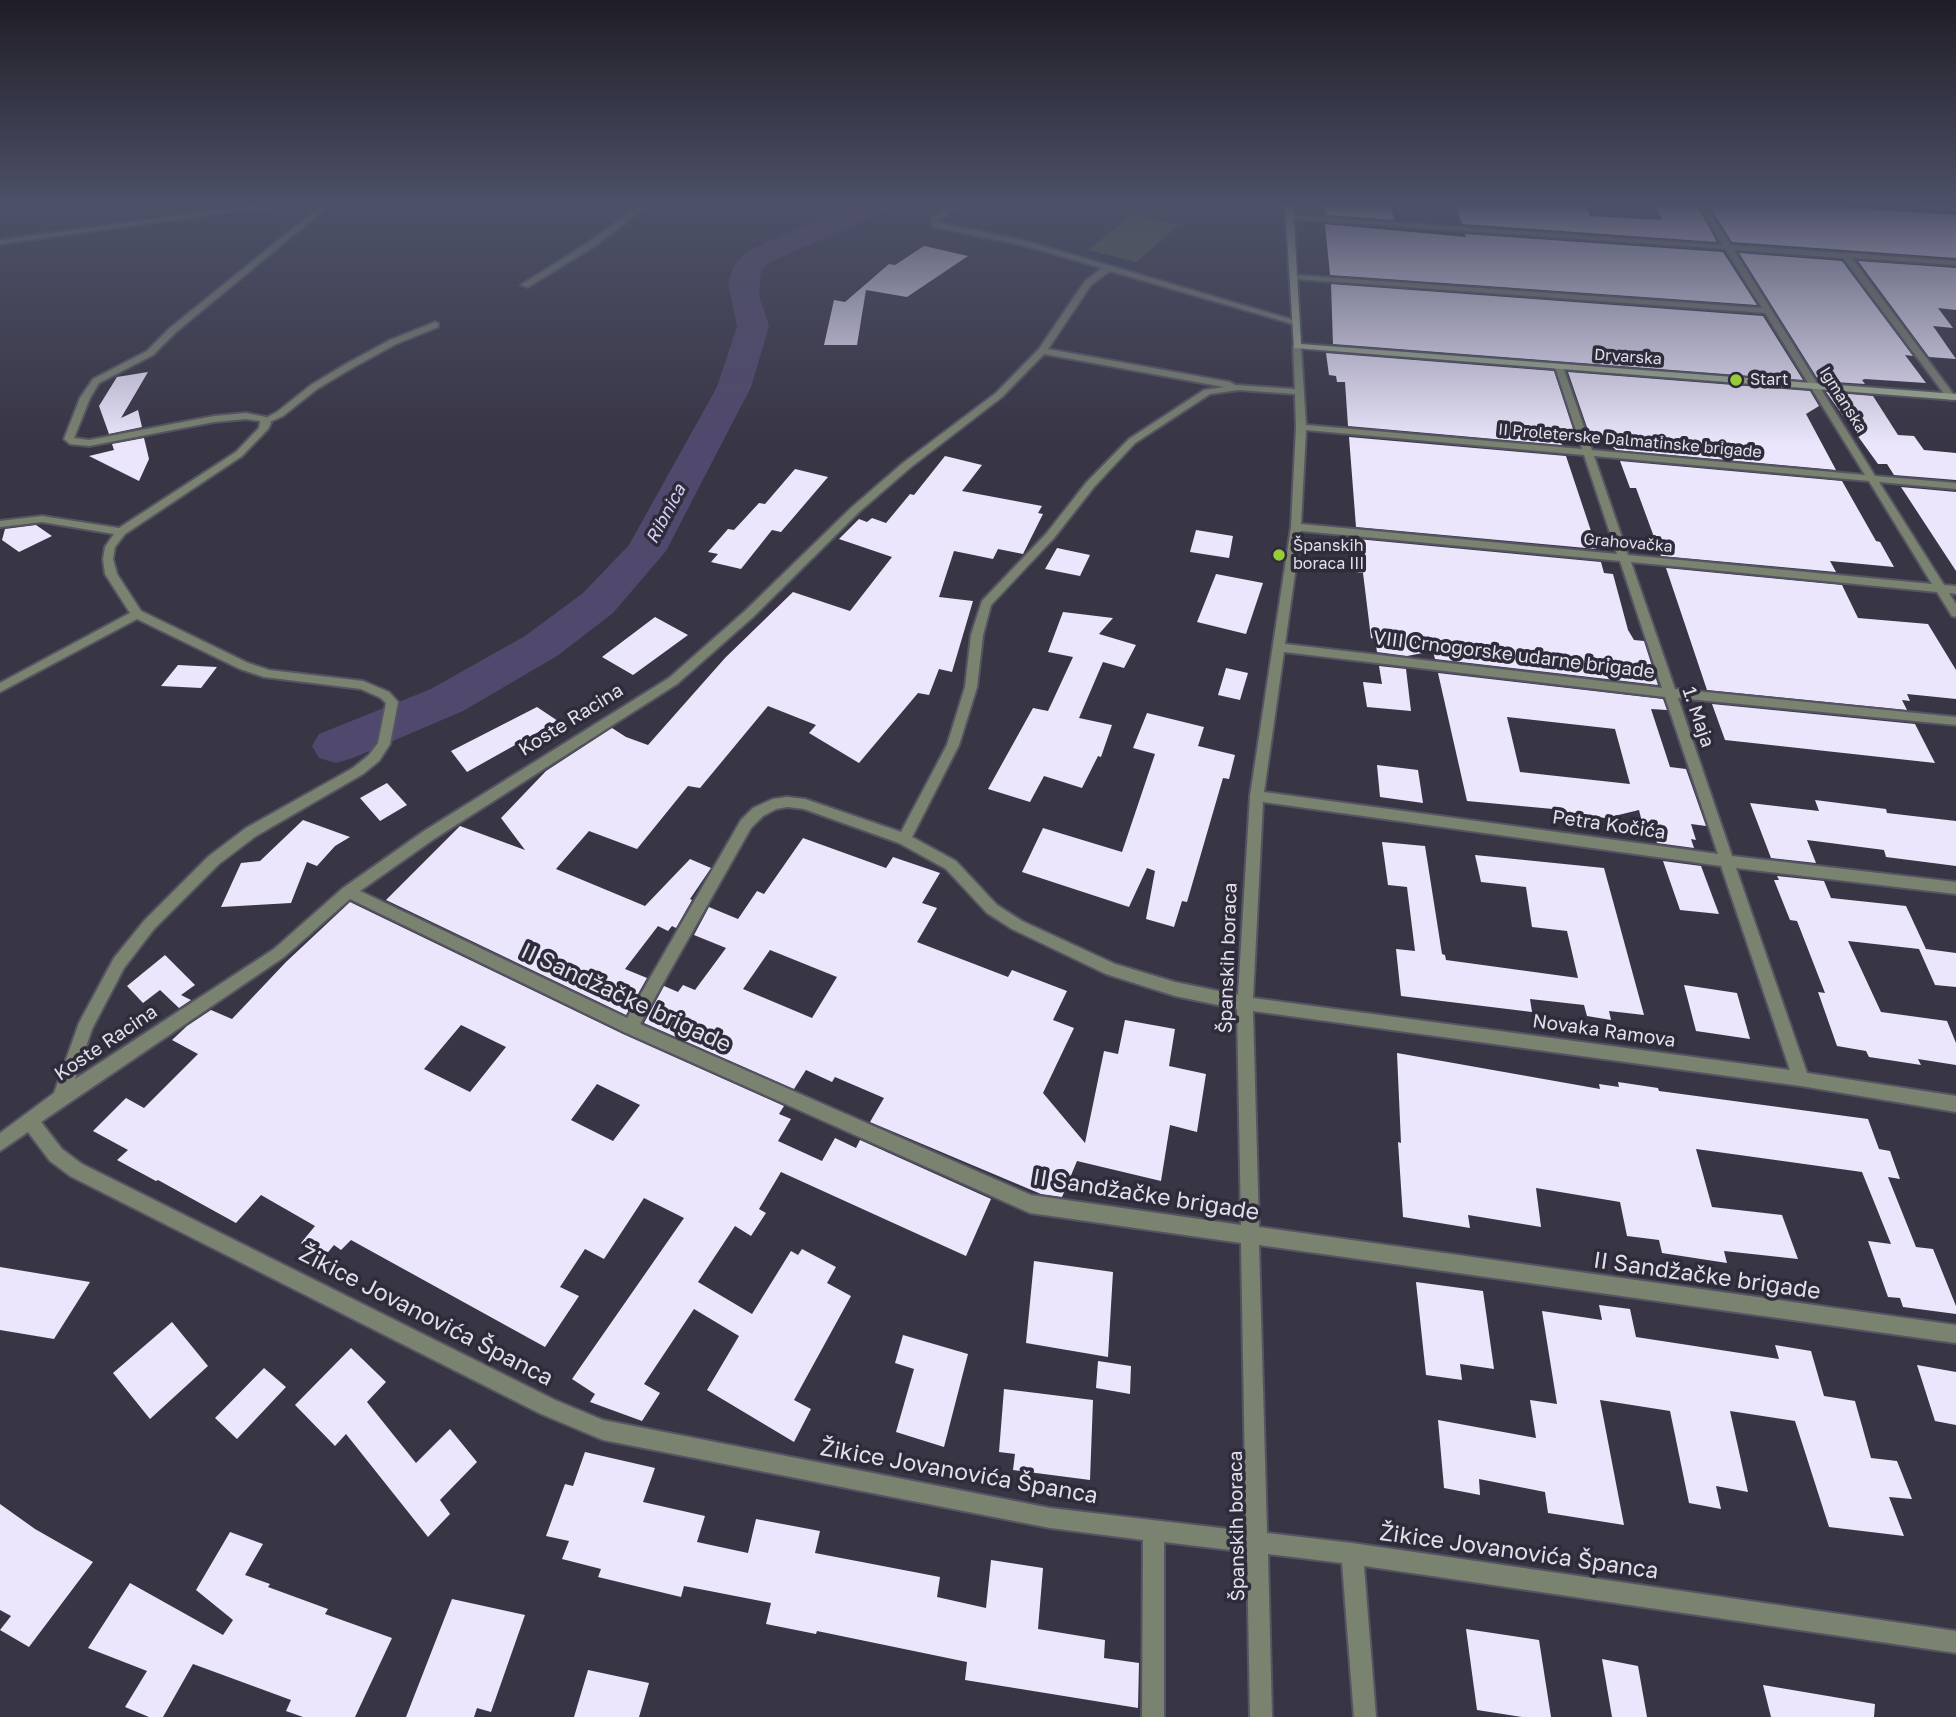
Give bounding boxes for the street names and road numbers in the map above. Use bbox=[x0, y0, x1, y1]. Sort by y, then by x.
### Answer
street label: Drvarska bbox=[1593, 345, 1663, 369]
street label: Igmanska bbox=[1815, 363, 1871, 437]
street label: II Proleterske Dalmatinske brigade bbox=[1497, 420, 1763, 462]
street label: Grahovačka bbox=[1582, 530, 1674, 556]
street label: VIII Crnogorske udarne brigade bbox=[1372, 626, 1656, 684]
street label: Koste Racina bbox=[515, 679, 627, 761]
street label: 1. Maja bbox=[1677, 684, 1719, 750]
street label: Petra Kočića bbox=[1551, 806, 1667, 844]
street label: Španskih boraca bbox=[1214, 882, 1242, 1034]
street label: II Sandžačke brigade bbox=[516, 937, 736, 1059]
street label: Koste Racina bbox=[50, 1000, 162, 1086]
street label: Novaka Ramova bbox=[1531, 1010, 1677, 1052]
street label: II Sandžačke brigade bbox=[1031, 1163, 1261, 1227]
street label: Žikice Jovanovića Španca bbox=[294, 1240, 558, 1392]
street label: II Sandžačke brigade bbox=[1592, 1246, 1822, 1306]
street label: Žikice Jovanovića Španca bbox=[818, 1434, 1100, 1510]
street label: Španskih boraca bbox=[1224, 1450, 1250, 1602]
street label: Žikice Jovanovića Španca bbox=[1378, 1519, 1660, 1585]

